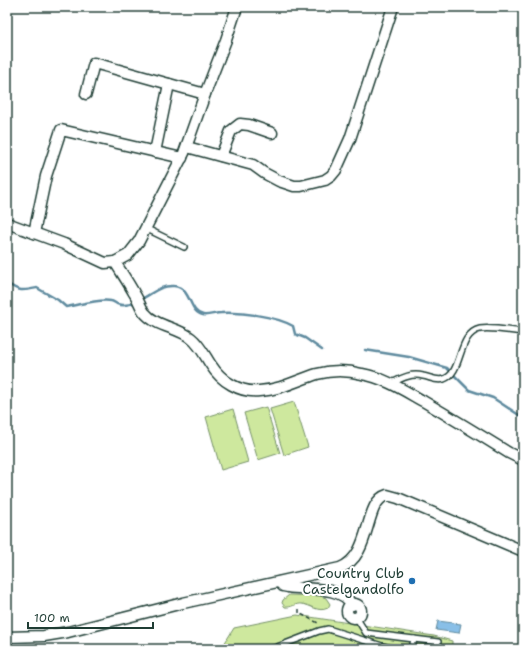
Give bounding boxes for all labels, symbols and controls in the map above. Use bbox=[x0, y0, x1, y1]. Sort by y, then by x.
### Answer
place label: Country Club Castelgandolfo bbox=[303, 564, 404, 598]
marker: Country Club Castelgandolfo bbox=[407, 576, 417, 586]
scale bar bbox=[28, 604, 153, 630]
text: 100 m bbox=[34, 610, 70, 626]

